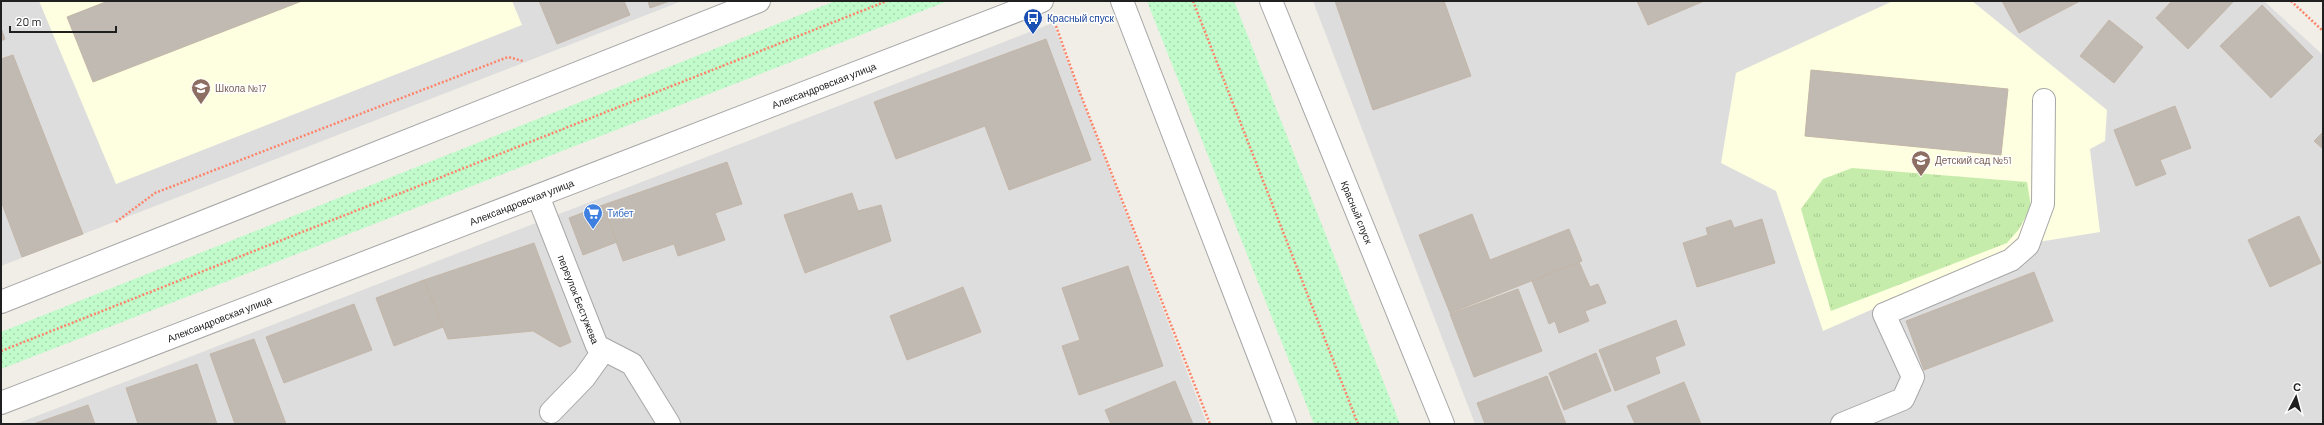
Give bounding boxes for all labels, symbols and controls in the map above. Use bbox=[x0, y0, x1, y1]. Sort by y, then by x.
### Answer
bus stop icon: Красный спуск bbox=[1022, 7, 1044, 35]
scale bar bbox=[10, 8, 116, 34]
place label: Красный спуск bbox=[1047, 12, 1115, 24]
text: 20 m bbox=[16, 14, 42, 28]
street label: Александровская улица bbox=[770, 60, 878, 111]
school or university icon: Школа №17 bbox=[190, 77, 212, 105]
place label: Школа №17 bbox=[215, 82, 267, 94]
school or university icon: Детский сад №51 bbox=[1910, 149, 1932, 177]
place label: Детский сад №51 bbox=[1935, 154, 2012, 166]
street label: Александровская улица bbox=[468, 176, 576, 228]
street label: Красный спуск bbox=[1339, 179, 1375, 246]
supermarket icon: Тибет bbox=[582, 202, 604, 230]
place label: Тибет bbox=[607, 207, 634, 219]
street label: переулок Бестужева bbox=[556, 253, 602, 346]
street label: Александровская улица bbox=[165, 293, 274, 344]
north arrow bbox=[2276, 377, 2316, 417]
text: С bbox=[2292, 380, 2302, 393]

